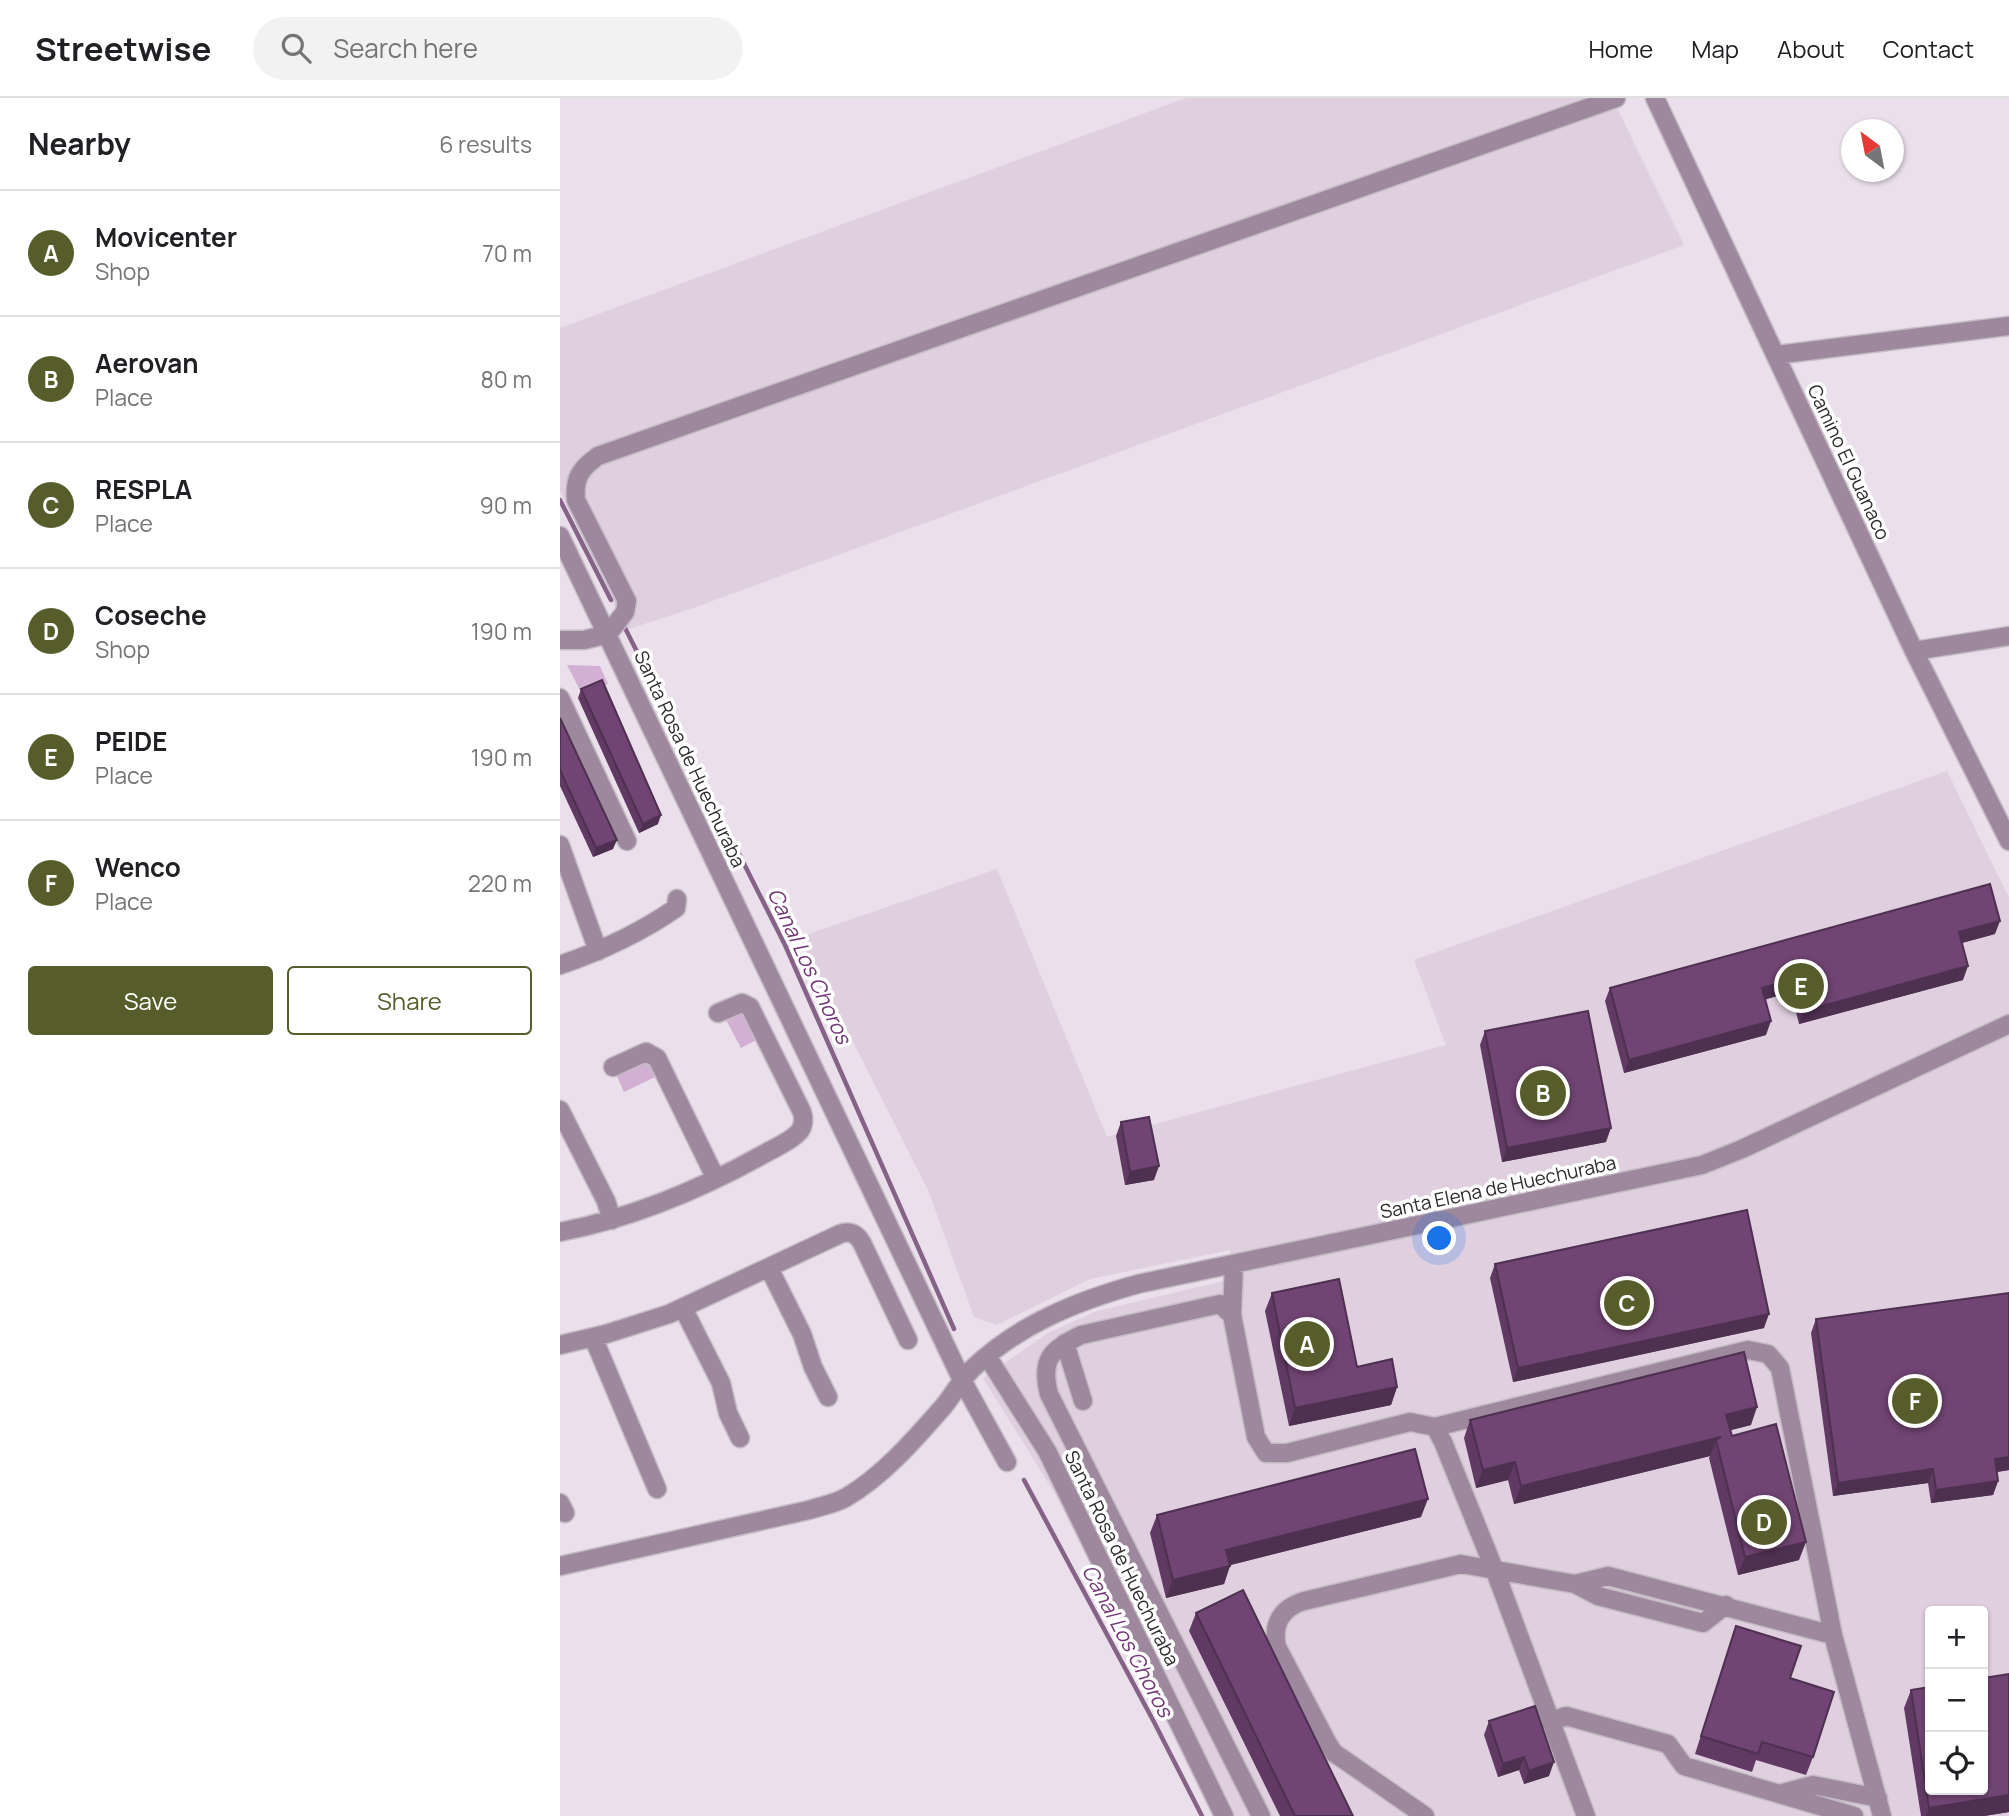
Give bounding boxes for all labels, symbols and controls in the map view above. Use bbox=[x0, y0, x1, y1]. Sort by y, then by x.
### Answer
search box bbox=[253, 17, 743, 80]
text: Streetwise bbox=[35, 26, 211, 71]
icon: search bbox=[277, 29, 315, 67]
text: Search here bbox=[333, 30, 478, 66]
text: Home bbox=[1588, 32, 1653, 65]
text: Map bbox=[1691, 32, 1739, 65]
text: About bbox=[1777, 32, 1845, 65]
text: Contact bbox=[1883, 32, 1974, 65]
north arrow bbox=[1841, 119, 1904, 182]
text: Nearby bbox=[28, 123, 131, 164]
text: 6 results bbox=[439, 128, 532, 160]
text: Movicenter bbox=[95, 219, 237, 255]
text: A bbox=[43, 237, 59, 269]
text: 70 m bbox=[482, 237, 532, 269]
text: Shop bbox=[95, 255, 150, 287]
text: Aerovan bbox=[95, 345, 199, 381]
text: B bbox=[44, 363, 58, 395]
text: 80 m bbox=[481, 363, 532, 395]
street label: Camino El Guanaco bbox=[1802, 380, 1896, 544]
text: Place bbox=[95, 381, 153, 413]
text: RESPLA bbox=[95, 471, 192, 507]
text: C bbox=[43, 489, 60, 521]
text: 90 m bbox=[480, 489, 532, 521]
text: Place bbox=[95, 507, 153, 539]
text: Coseche bbox=[95, 597, 207, 633]
text: D bbox=[43, 615, 59, 647]
text: 190 m bbox=[471, 615, 532, 647]
text: Shop bbox=[95, 633, 150, 665]
street label: Santa Rosa de Huechuraba bbox=[628, 646, 752, 872]
text: PEIDE bbox=[95, 723, 168, 759]
text: E bbox=[44, 741, 58, 773]
text: 190 m bbox=[471, 741, 532, 773]
text: Place bbox=[95, 759, 153, 791]
text: Wenco bbox=[95, 849, 181, 885]
text: F bbox=[45, 867, 57, 899]
text: 220 m bbox=[468, 867, 532, 899]
water label: Canal Los Choros bbox=[762, 883, 859, 1050]
text: Place bbox=[95, 885, 153, 917]
pin: E bbox=[1778, 960, 1824, 1012]
button: Save bbox=[28, 966, 273, 1035]
button: Share bbox=[287, 966, 532, 1035]
pin: B bbox=[1520, 1067, 1566, 1119]
street label: Santa Elena de Huechuraba bbox=[1378, 1149, 1618, 1225]
your location bbox=[1422, 1221, 1456, 1255]
pin: C bbox=[1604, 1277, 1650, 1329]
pin: A bbox=[1284, 1318, 1330, 1370]
pin: F bbox=[1892, 1375, 1938, 1427]
street label: Santa Rosa de Huechuraba bbox=[1058, 1446, 1186, 1670]
pin: D bbox=[1741, 1496, 1787, 1548]
water label: Canal Los Choros bbox=[1076, 1559, 1181, 1723]
map controls bbox=[1925, 1606, 1988, 1795]
button: + bbox=[1925, 1606, 1988, 1669]
button: − bbox=[1925, 1669, 1988, 1732]
button: locate bbox=[1925, 1732, 1988, 1795]

